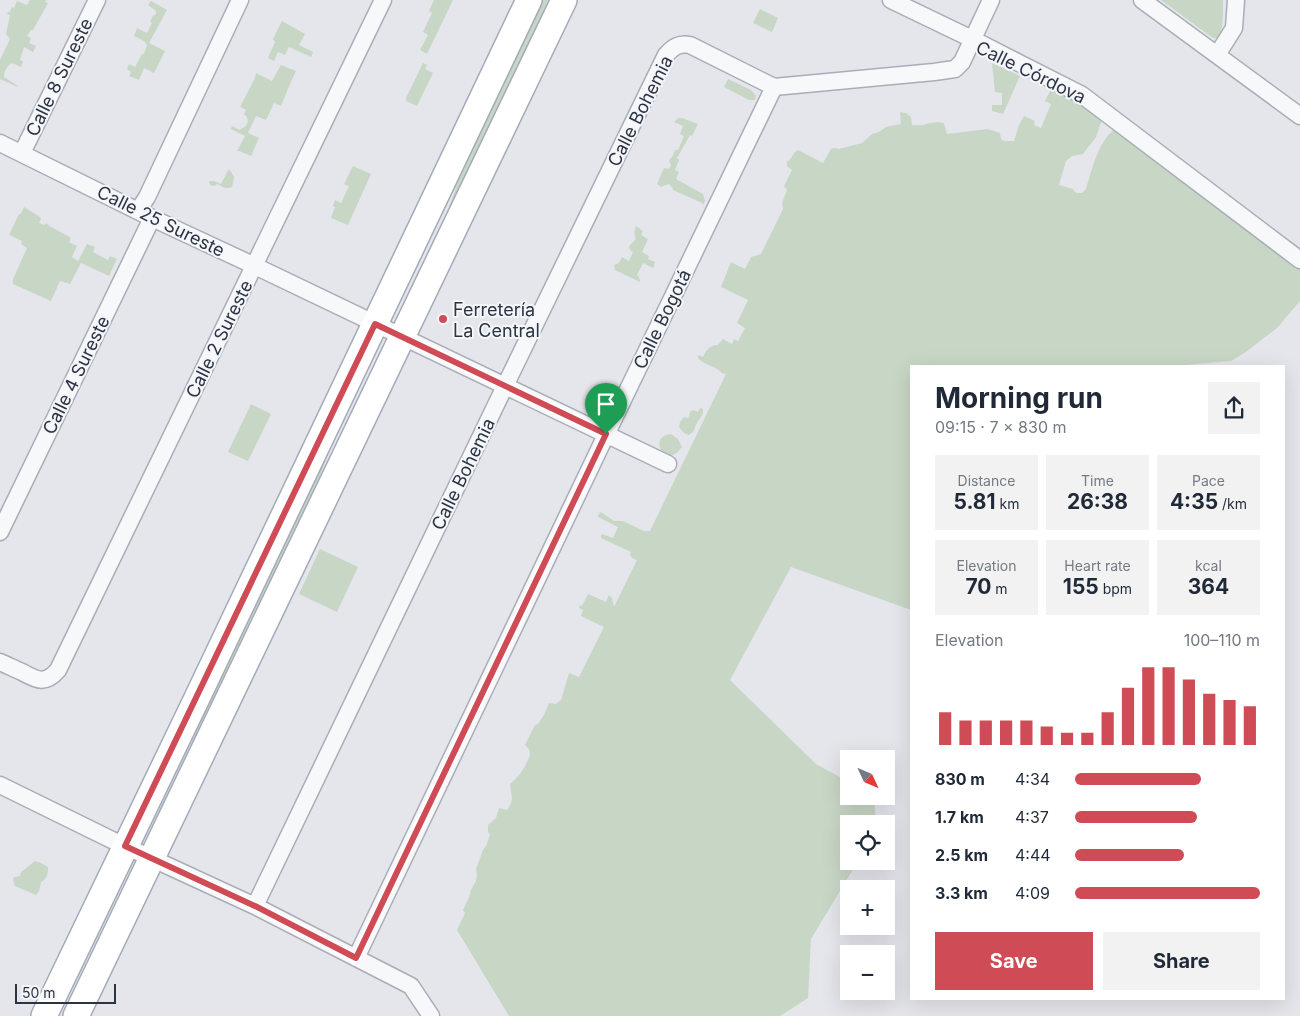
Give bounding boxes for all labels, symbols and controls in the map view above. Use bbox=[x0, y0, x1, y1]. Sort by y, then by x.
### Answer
street label: Calle 8 Sureste bbox=[21, 15, 97, 139]
street label: Calle Córdova bbox=[973, 36, 1089, 108]
street label: Calle Bohemia bbox=[603, 52, 677, 170]
street label: Calle 25 Sureste bbox=[94, 181, 228, 261]
street label: Calle Bogotá bbox=[629, 266, 695, 372]
street label: Calle 2 Sureste bbox=[181, 277, 257, 401]
place label: Ferretería La Central bbox=[453, 299, 540, 341]
street label: Calle 4 Sureste bbox=[38, 312, 114, 438]
marker: Ferretería La Central bbox=[437, 313, 449, 325]
text: Morning run bbox=[935, 381, 1103, 415]
button: share bbox=[1208, 382, 1260, 434]
pin bbox=[585, 383, 627, 434]
icon: arrive bbox=[592, 390, 620, 418]
street label: Calle Bohemia bbox=[427, 415, 499, 533]
text: 09:15 · 7 × 830 m bbox=[935, 417, 1067, 437]
text: Distance bbox=[958, 472, 1015, 489]
text: Time bbox=[1081, 472, 1114, 489]
text: Pace bbox=[1192, 472, 1225, 489]
text: 5.81 bbox=[954, 489, 996, 514]
text: 26:38 bbox=[1067, 489, 1128, 514]
text: 4:35 bbox=[1170, 489, 1218, 514]
text: km bbox=[996, 495, 1019, 512]
text: /km bbox=[1218, 495, 1247, 512]
text: Elevation bbox=[957, 557, 1017, 574]
text: Heart rate bbox=[1064, 557, 1131, 574]
text: kcal bbox=[1195, 557, 1222, 574]
text: 70 bbox=[965, 574, 991, 599]
text: 155 bbox=[1063, 574, 1099, 599]
text: 364 bbox=[1188, 574, 1229, 599]
text: m bbox=[991, 580, 1008, 597]
text: bpm bbox=[1099, 580, 1132, 597]
text: Elevation bbox=[935, 630, 1004, 650]
text: 100–110 m bbox=[1184, 630, 1260, 650]
north arrow bbox=[840, 750, 895, 805]
map controls bbox=[840, 750, 895, 1000]
text: 830 m bbox=[935, 769, 985, 789]
text: 4:34 bbox=[1015, 769, 1050, 789]
text: 1.7 km bbox=[935, 807, 984, 827]
text: 4:37 bbox=[1015, 807, 1049, 827]
button: locate bbox=[840, 815, 895, 870]
text: 2.5 km bbox=[935, 845, 988, 865]
text: 4:44 bbox=[1015, 845, 1051, 865]
button: + bbox=[840, 880, 895, 935]
text: 3.3 km bbox=[935, 883, 988, 903]
text: 4:09 bbox=[1015, 883, 1050, 903]
button: Save bbox=[935, 932, 1093, 990]
button: Share bbox=[1103, 932, 1260, 990]
button: − bbox=[840, 945, 895, 1000]
scale bar bbox=[15, 981, 116, 1004]
text: 50 m bbox=[22, 984, 56, 1001]

